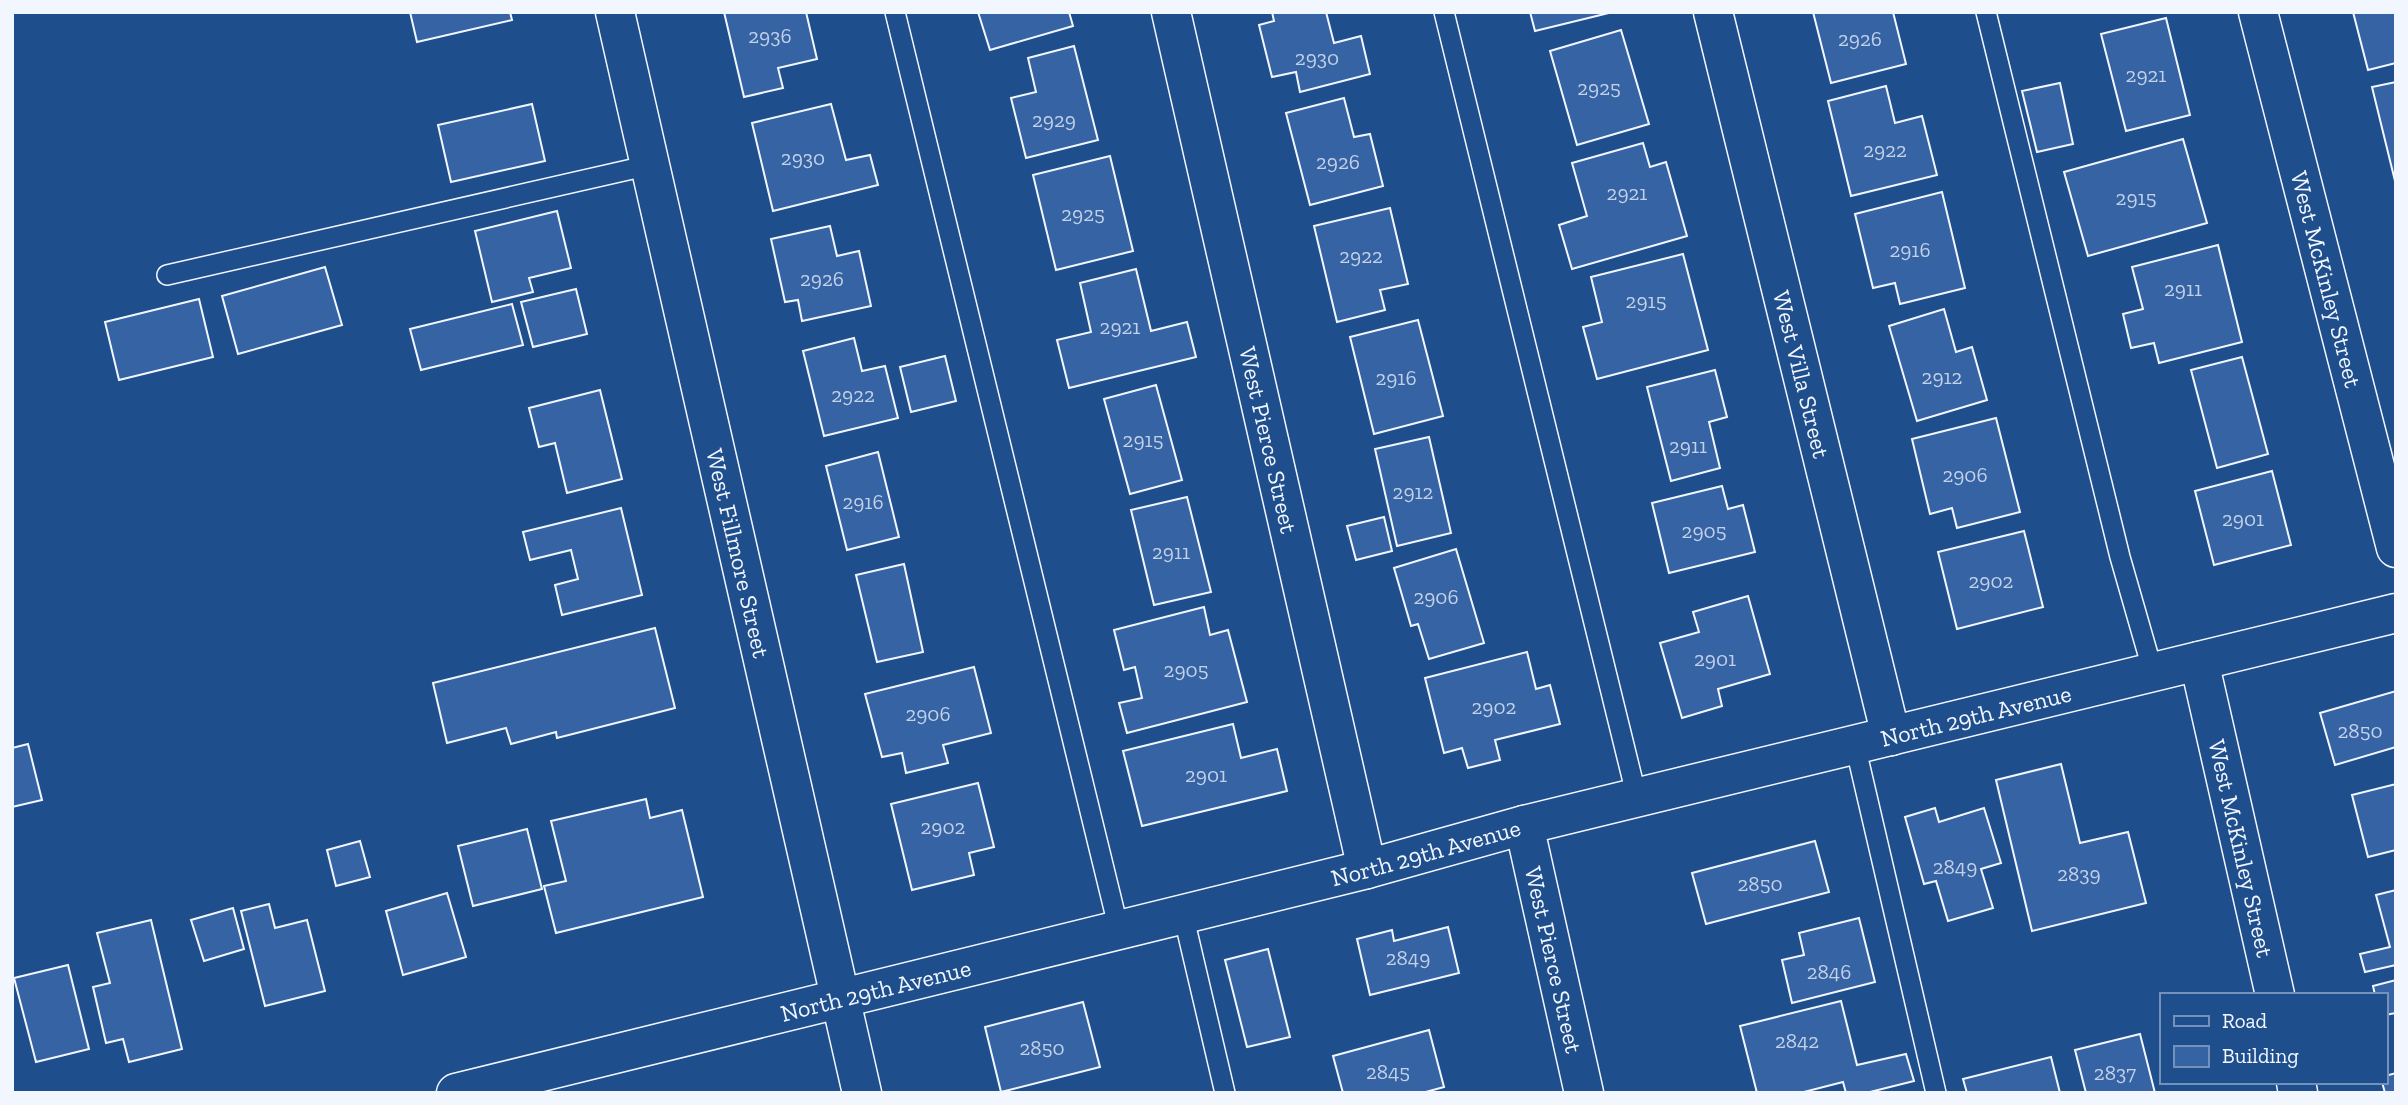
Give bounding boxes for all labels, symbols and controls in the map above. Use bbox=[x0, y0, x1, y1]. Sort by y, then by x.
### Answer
house number: 2936 bbox=[748, 23, 792, 48]
house number: 2926 bbox=[1838, 26, 1882, 51]
house number: 2930 bbox=[1295, 45, 1339, 70]
house number: 2921 bbox=[2126, 62, 2166, 87]
house number: 2925 bbox=[1577, 75, 1621, 100]
house number: 2929 bbox=[1032, 107, 1076, 132]
house number: 2922 bbox=[1863, 137, 1907, 162]
house number: 2930 bbox=[781, 145, 825, 170]
house number: 2926 bbox=[1316, 149, 1360, 174]
street label: West McKinley Street bbox=[2285, 168, 2369, 391]
house number: 2921 bbox=[1607, 180, 1647, 205]
house number: 2915 bbox=[2116, 185, 2156, 210]
house number: 2925 bbox=[1061, 201, 1105, 226]
house number: 2916 bbox=[1889, 237, 1931, 262]
house number: 2922 bbox=[1339, 243, 1383, 268]
house number: 2926 bbox=[800, 266, 844, 291]
house number: 2911 bbox=[2164, 276, 2202, 301]
street label: West Villa Street bbox=[1767, 287, 1837, 461]
house number: 2915 bbox=[1626, 288, 1666, 313]
house number: 2921 bbox=[1100, 314, 1140, 339]
street label: West Pierce Street bbox=[1234, 344, 1304, 536]
house number: 2912 bbox=[1922, 364, 1962, 389]
house number: 2916 bbox=[1375, 365, 1417, 390]
house number: 2922 bbox=[831, 382, 875, 407]
house number: 2915 bbox=[1123, 427, 1163, 452]
house number: 2911 bbox=[1669, 433, 1707, 458]
street label: West Fillmore Street bbox=[701, 446, 777, 660]
house number: 2906 bbox=[1942, 462, 1988, 487]
house number: 2912 bbox=[1393, 479, 1433, 504]
house number: 2916 bbox=[842, 489, 884, 514]
house number: 2901 bbox=[2222, 506, 2264, 531]
house number: 2905 bbox=[1682, 518, 1726, 543]
house number: 2911 bbox=[1152, 539, 1190, 564]
house number: 2902 bbox=[1969, 568, 2013, 593]
house number: 2906 bbox=[1413, 584, 1459, 609]
house number: 2901 bbox=[1694, 646, 1736, 671]
house number: 2905 bbox=[1164, 657, 1208, 682]
street label: North 29th Avenue bbox=[1877, 678, 2074, 752]
house number: 2902 bbox=[1472, 694, 1516, 719]
house number: 2906 bbox=[905, 701, 951, 726]
house number: 2850 bbox=[2338, 718, 2382, 743]
street label: West McKinley Street bbox=[2203, 737, 2280, 960]
house number: 2901 bbox=[1185, 762, 1227, 787]
street label: North 29th Avenue bbox=[1328, 812, 1523, 892]
house number: 2902 bbox=[921, 814, 965, 839]
house number: 2849 bbox=[1933, 854, 1977, 879]
house number: 2839 bbox=[2057, 861, 2101, 886]
street label: West Pierce Street bbox=[1519, 864, 1589, 1056]
house number: 2850 bbox=[1738, 871, 1782, 896]
house number: 2849 bbox=[1386, 945, 1430, 970]
street label: North 29th Avenue bbox=[777, 952, 974, 1027]
house number: 2846 bbox=[1807, 959, 1851, 984]
legend bbox=[2160, 993, 2387, 1084]
text: Road bbox=[2222, 1008, 2268, 1033]
house number: 2842 bbox=[1775, 1028, 1819, 1053]
house number: 2850 bbox=[1020, 1035, 1064, 1060]
text: Building bbox=[2222, 1043, 2299, 1068]
house number: 2845 bbox=[1366, 1059, 1410, 1084]
house number: 2837 bbox=[2094, 1060, 2136, 1085]

